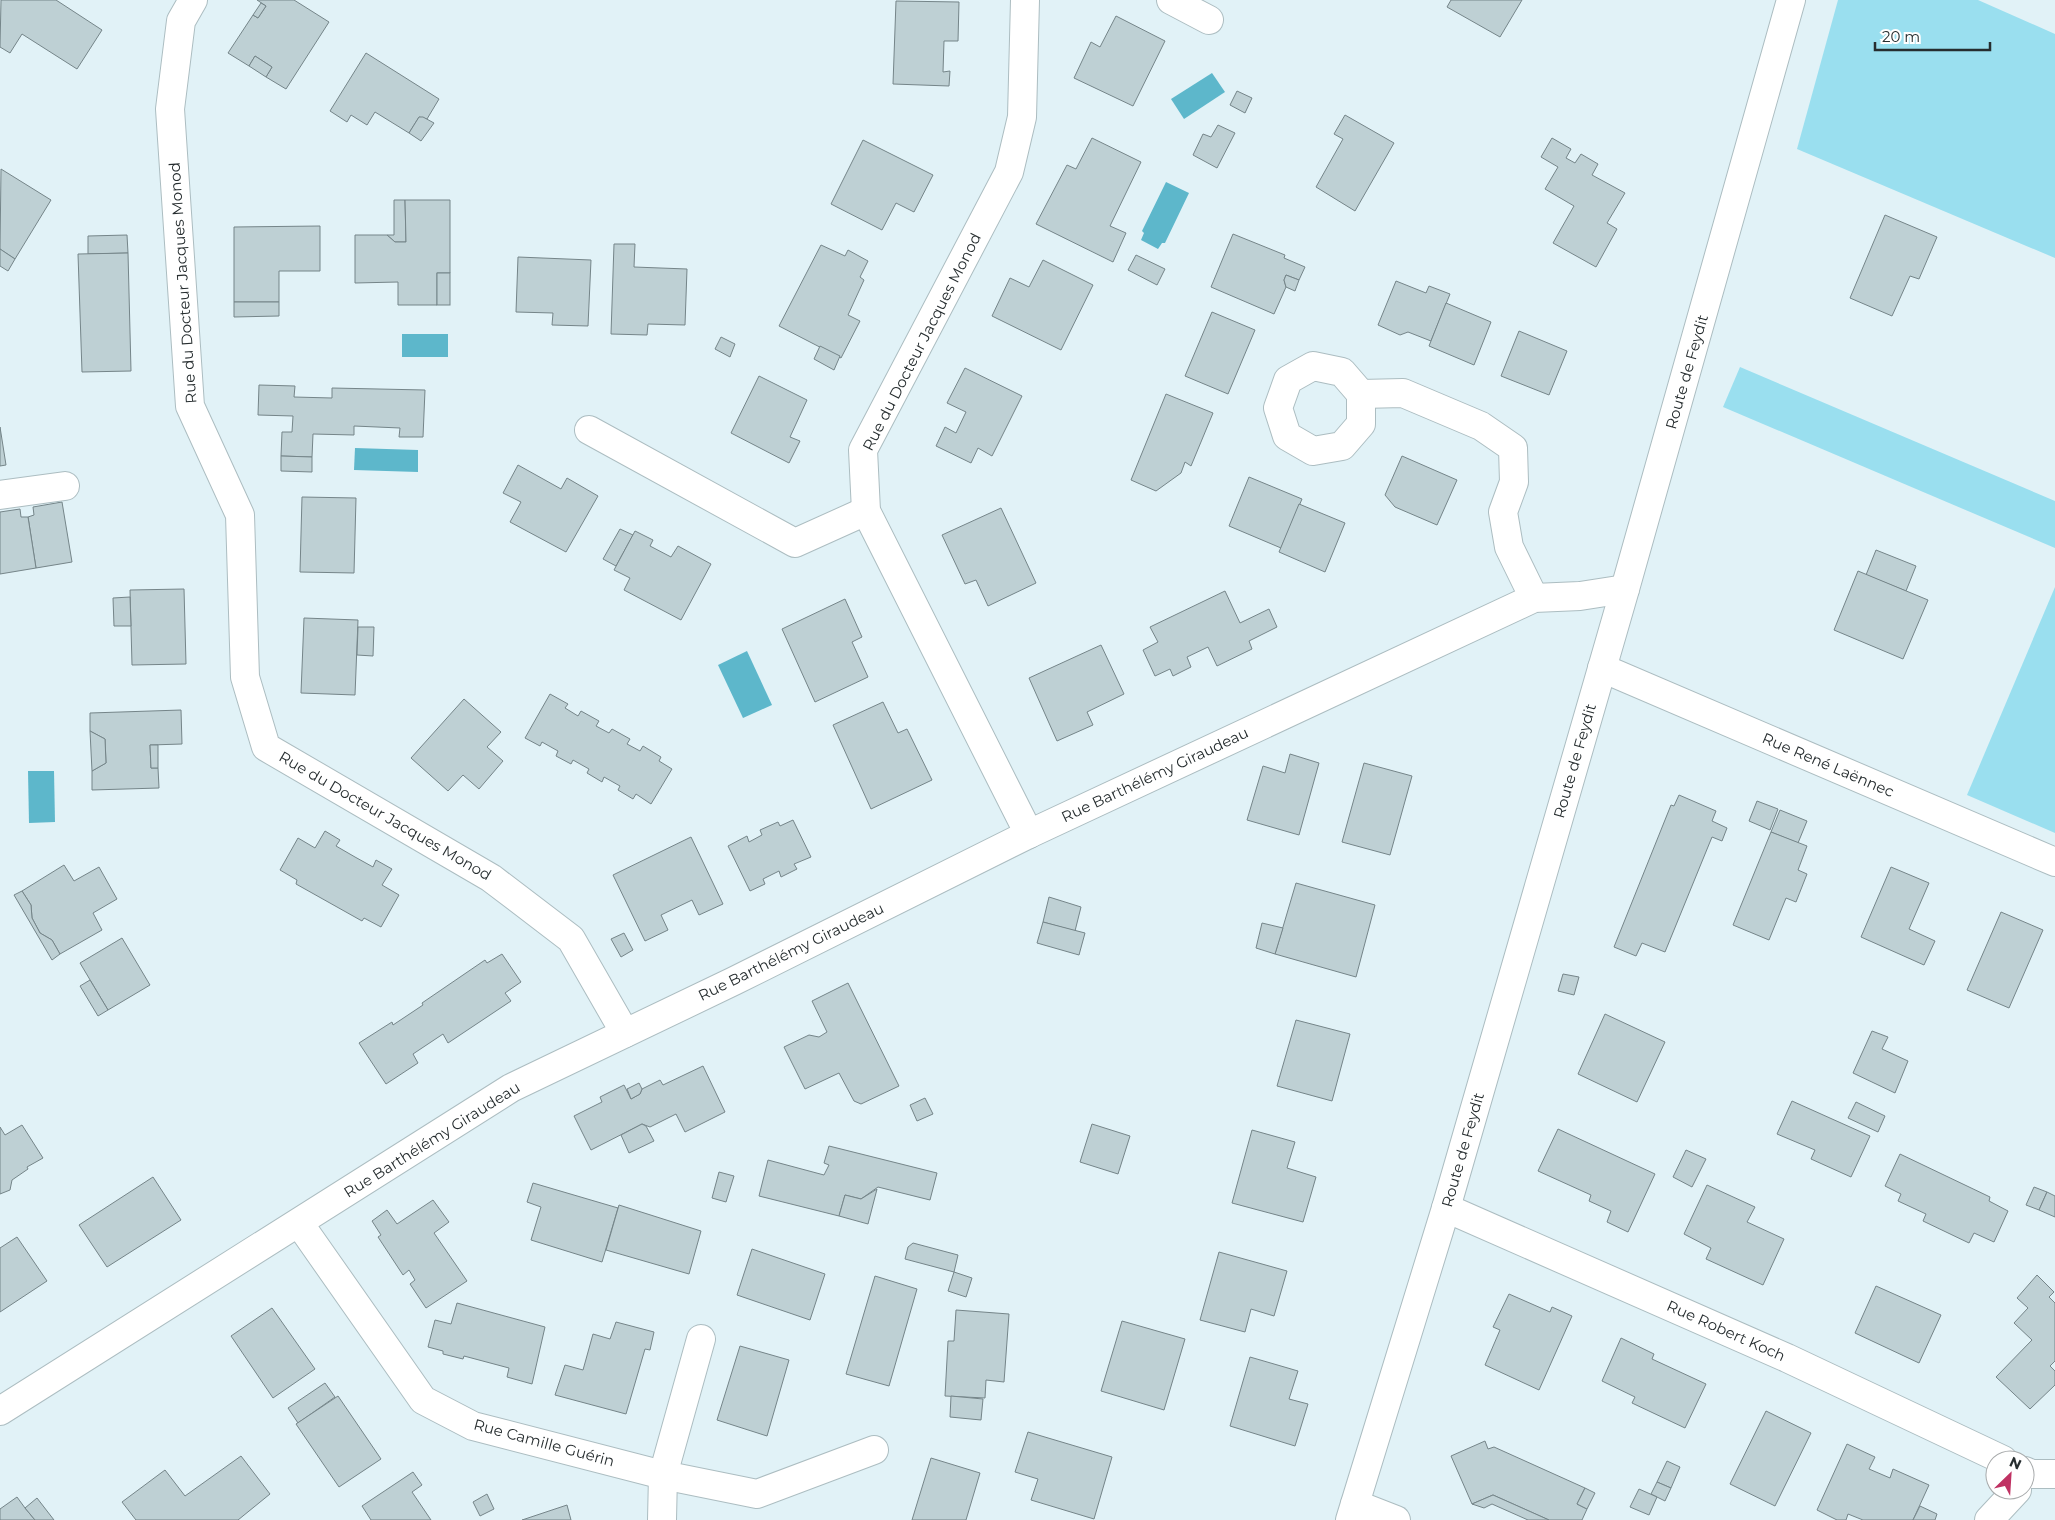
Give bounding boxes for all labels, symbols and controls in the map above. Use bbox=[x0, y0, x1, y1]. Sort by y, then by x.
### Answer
scale bar bbox=[1875, 20, 1990, 52]
text: 20 m bbox=[1882, 27, 1920, 46]
street label: Rue du Docteur Jacques Monod bbox=[165, 162, 200, 404]
street label: Rue du Docteur Jacques Monod bbox=[858, 230, 985, 454]
street label: Route de Feydit bbox=[1661, 312, 1712, 431]
street label: Route de Feydit bbox=[1549, 701, 1600, 820]
street label: Rue Barthélémy Giraudeau bbox=[1058, 723, 1251, 826]
street label: Rue René Laënnec bbox=[1759, 728, 1897, 801]
street label: Rue du Docteur Jacques Monod bbox=[276, 747, 495, 884]
street label: Rue Barthélémy Giraudeau bbox=[695, 898, 887, 1005]
street label: Rue Barthélémy Giraudeau bbox=[340, 1077, 523, 1202]
street label: Route de Feydit bbox=[1437, 1090, 1488, 1209]
street label: Rue Robert Koch bbox=[1664, 1296, 1788, 1365]
street label: Rue Camille Guérin bbox=[472, 1415, 617, 1470]
north arrow bbox=[1985, 1450, 2035, 1500]
text: N bbox=[2007, 1453, 2024, 1474]

